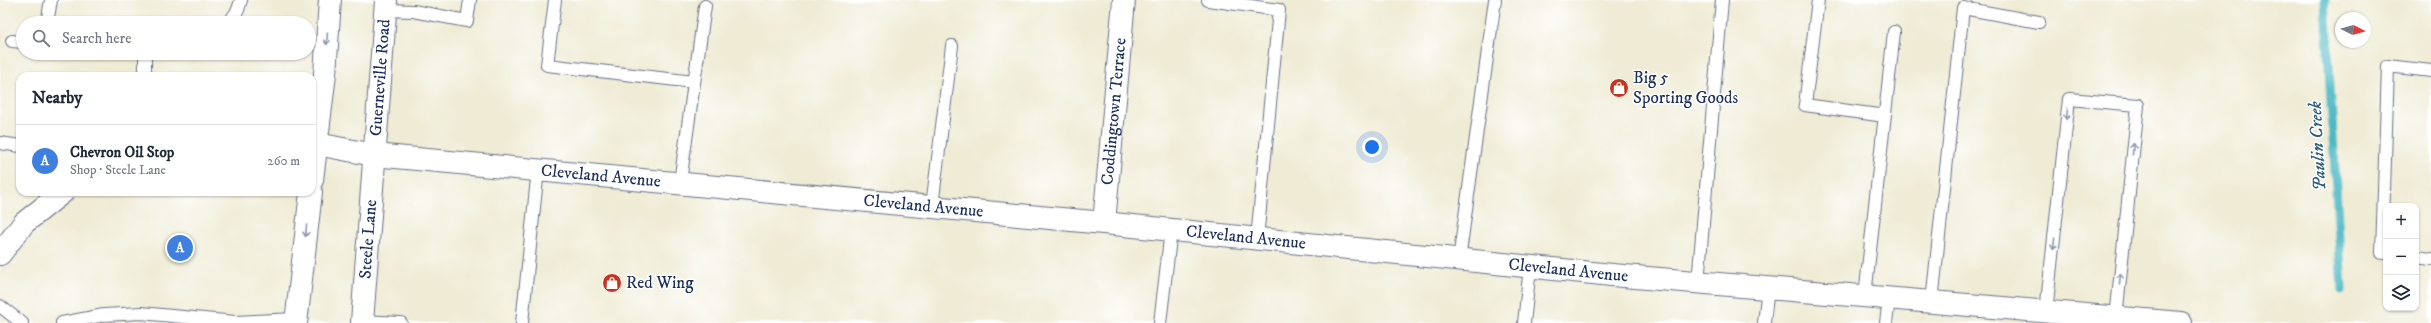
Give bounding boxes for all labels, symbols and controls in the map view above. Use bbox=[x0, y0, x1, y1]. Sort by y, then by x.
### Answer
north arrow bbox=[2335, 12, 2371, 48]
search box bbox=[16, 16, 316, 60]
street label: Guerneville Road bbox=[365, 18, 396, 137]
icon: search bbox=[30, 27, 52, 49]
text: Search here bbox=[62, 29, 131, 48]
one-way arrow bbox=[324, 32, 331, 45]
street label: Coddingtown Terrace bbox=[1096, 37, 1132, 186]
place label: Big 5 Sporting Goods bbox=[1633, 67, 1739, 109]
shop icon: Big 5 Sporting Goods bbox=[1608, 77, 1630, 99]
text: Nearby bbox=[32, 87, 82, 109]
water label: Paulin Creek bbox=[2305, 100, 2331, 191]
one-way arrow bbox=[2063, 108, 2071, 121]
your location bbox=[1362, 137, 1382, 157]
text: Chevron Oil Stop bbox=[70, 143, 174, 162]
one-way arrow bbox=[2130, 143, 2137, 156]
text: A bbox=[41, 153, 49, 169]
text: 260 m bbox=[267, 153, 300, 169]
street label: Cleveland Avenue bbox=[540, 160, 662, 193]
text: Shop · Steele Lane bbox=[70, 162, 166, 178]
street label: Cleveland Avenue bbox=[863, 190, 984, 223]
street label: Steele Lane bbox=[354, 199, 382, 280]
map controls bbox=[2383, 203, 2419, 311]
button: + bbox=[2383, 203, 2419, 239]
street label: Cleveland Avenue bbox=[1185, 220, 1307, 255]
one-way arrow bbox=[302, 224, 310, 237]
pin: A bbox=[167, 233, 193, 263]
one-way arrow bbox=[2050, 237, 2057, 250]
button: − bbox=[2383, 239, 2419, 275]
street label: Cleveland Avenue bbox=[1507, 253, 1629, 287]
shop icon: Red Wing bbox=[601, 272, 623, 294]
place label: Red Wing bbox=[626, 272, 694, 294]
one-way arrow bbox=[2116, 273, 2124, 286]
button: layers bbox=[2383, 275, 2419, 311]

